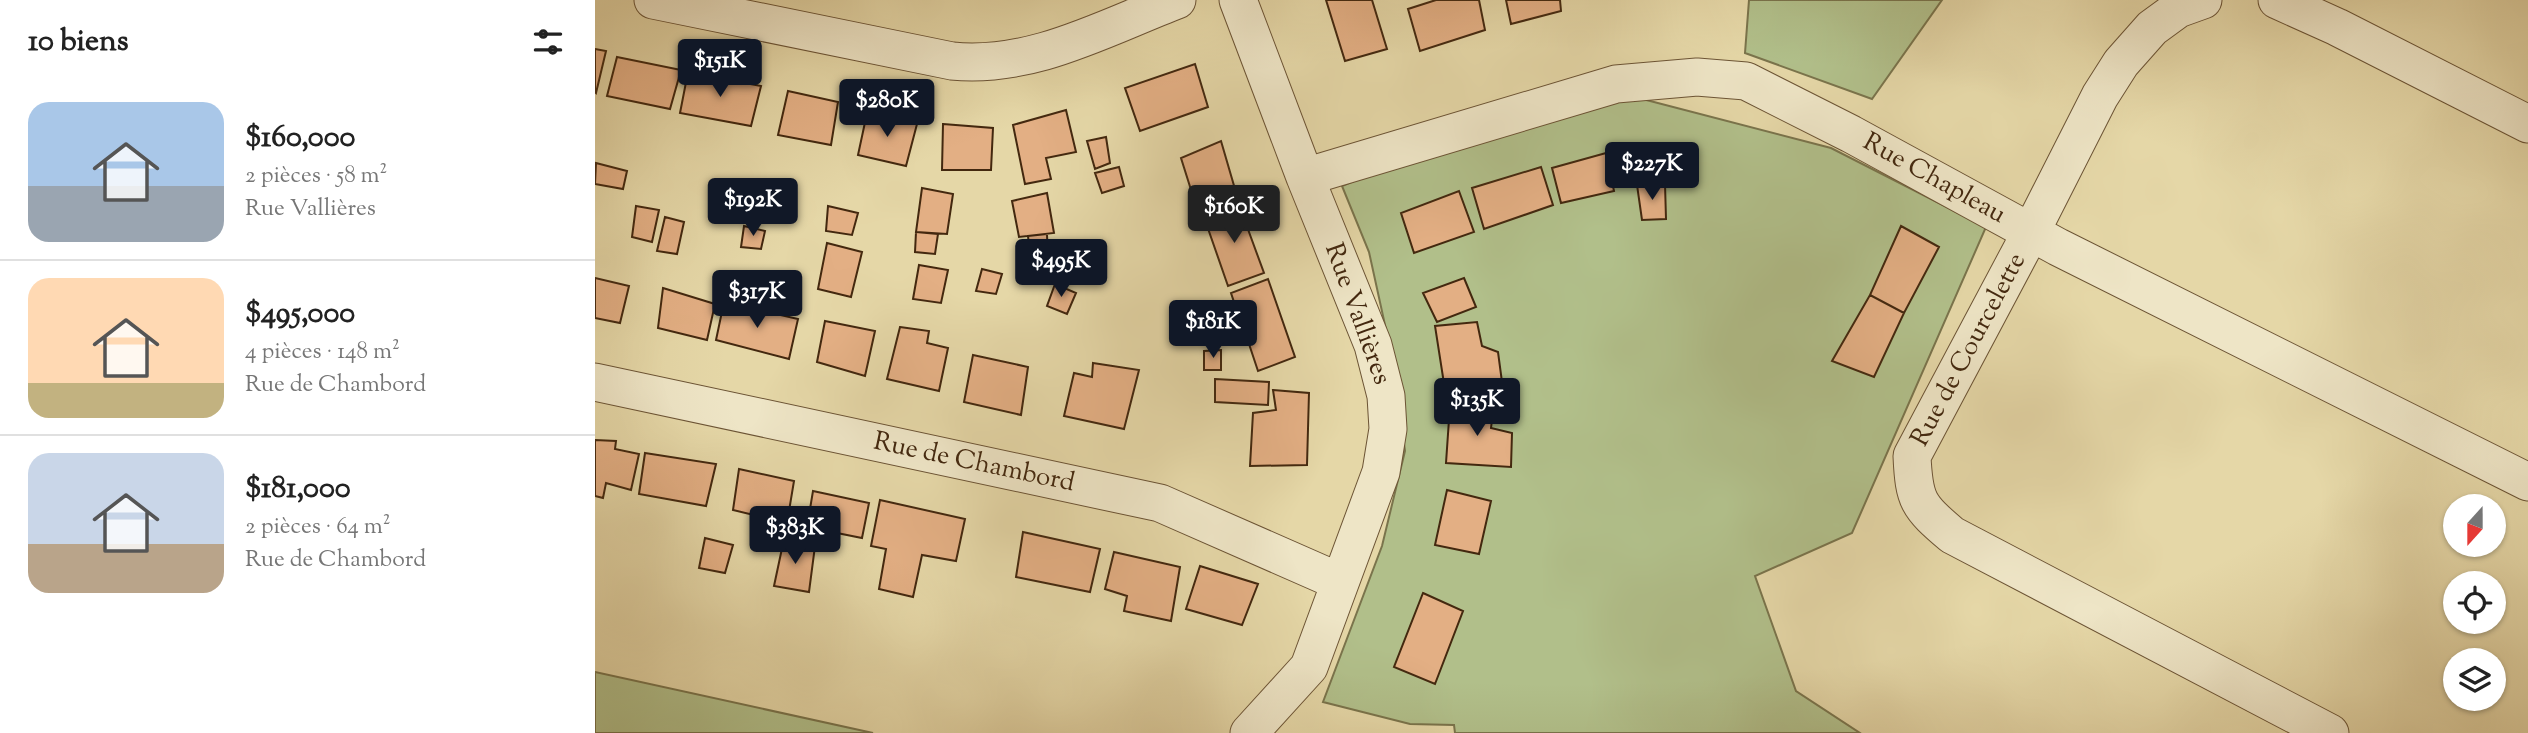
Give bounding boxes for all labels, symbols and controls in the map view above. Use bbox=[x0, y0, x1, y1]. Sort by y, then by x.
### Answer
text: 10 biens bbox=[28, 21, 128, 64]
icon: filters bbox=[529, 23, 567, 61]
pin: $151K bbox=[671, 40, 769, 99]
text: $151K bbox=[694, 45, 746, 78]
pin: $280K bbox=[838, 80, 936, 139]
text: $280K bbox=[855, 85, 919, 118]
text: $160,000 bbox=[245, 117, 355, 160]
street label: Rue Chapleau bbox=[1856, 124, 2012, 234]
icon: home bbox=[84, 130, 168, 214]
pin: $227K bbox=[1603, 142, 1701, 202]
text: $227K bbox=[1621, 148, 1683, 181]
text: 2 pièces · 58 m² bbox=[245, 160, 387, 193]
pin: $192K bbox=[704, 178, 802, 238]
text: $192K bbox=[724, 184, 782, 217]
pin: $160K bbox=[1185, 186, 1283, 245]
text: $160K bbox=[1204, 191, 1264, 224]
text: Rue Vallières bbox=[245, 193, 376, 226]
street label: Rue Vallières bbox=[1314, 238, 1400, 390]
pin: $495K bbox=[1012, 240, 1110, 299]
text: $495K bbox=[1031, 245, 1091, 278]
street label: Rue de Courcelette bbox=[1902, 247, 2036, 453]
pin: $317K bbox=[708, 270, 806, 330]
text: $317K bbox=[728, 276, 786, 309]
text: $495,000 bbox=[245, 293, 355, 336]
pin: $181K bbox=[1164, 300, 1262, 360]
icon: home bbox=[84, 306, 168, 390]
text: $181K bbox=[1185, 306, 1241, 339]
text: 4 pièces · 148 m² bbox=[245, 336, 400, 369]
text: Rue de Chambord bbox=[245, 369, 426, 402]
pin: $135K bbox=[1428, 378, 1526, 438]
text: $135K bbox=[1450, 384, 1504, 417]
street label: Rue de Chambord bbox=[870, 424, 1078, 502]
text: $181,000 bbox=[245, 468, 351, 511]
icon: home bbox=[84, 481, 168, 565]
north arrow bbox=[2443, 494, 2506, 556]
map controls bbox=[2443, 494, 2506, 711]
pin: $383K bbox=[746, 506, 844, 566]
text: 2 pièces · 64 m² bbox=[245, 511, 391, 544]
text: $383K bbox=[766, 512, 825, 545]
text: Rue de Chambord bbox=[245, 544, 426, 577]
button: locate bbox=[2443, 571, 2506, 634]
button: layers bbox=[2443, 648, 2506, 711]

